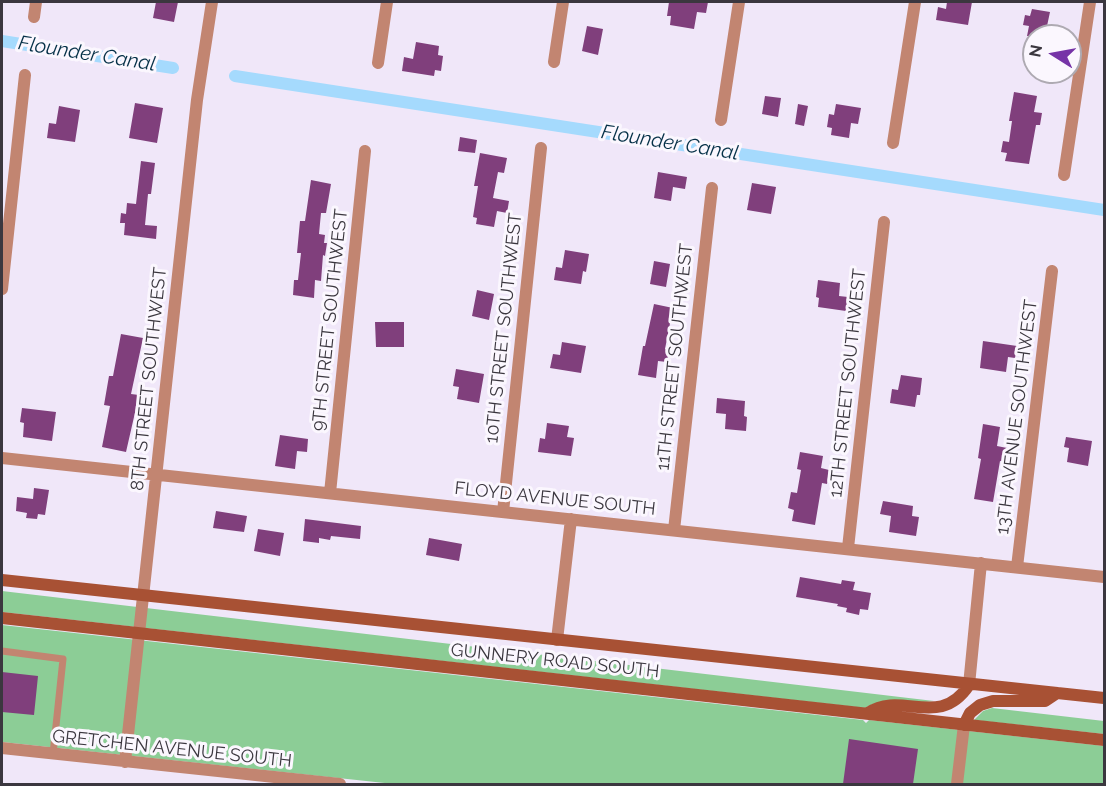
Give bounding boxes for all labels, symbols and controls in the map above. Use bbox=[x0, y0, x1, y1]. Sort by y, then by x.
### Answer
north arrow bbox=[1022, 24, 1082, 84]
water label: Flounder Canal bbox=[17, 31, 157, 77]
text: N bbox=[1025, 43, 1046, 59]
water label: Flounder Canal bbox=[600, 120, 740, 166]
street label: 9TH STREET SOUTHWEST bbox=[308, 208, 352, 432]
street label: 10TH STREET SOUTHWEST bbox=[481, 212, 527, 444]
street label: 11TH STREET SOUTHWEST bbox=[652, 242, 698, 472]
street label: 8TH STREET SOUTHWEST bbox=[127, 266, 171, 492]
street label: 12TH STREET SOUTHWEST bbox=[825, 268, 871, 498]
street label: 13TH AVENUE SOUTHWEST bbox=[992, 298, 1042, 536]
street label: FLOYD AVENUE SOUTH bbox=[453, 478, 657, 520]
street label: GUNNERY ROAD SOUTH bbox=[450, 639, 660, 683]
street label: GRETCHEN AVENUE SOUTH bbox=[51, 726, 293, 772]

